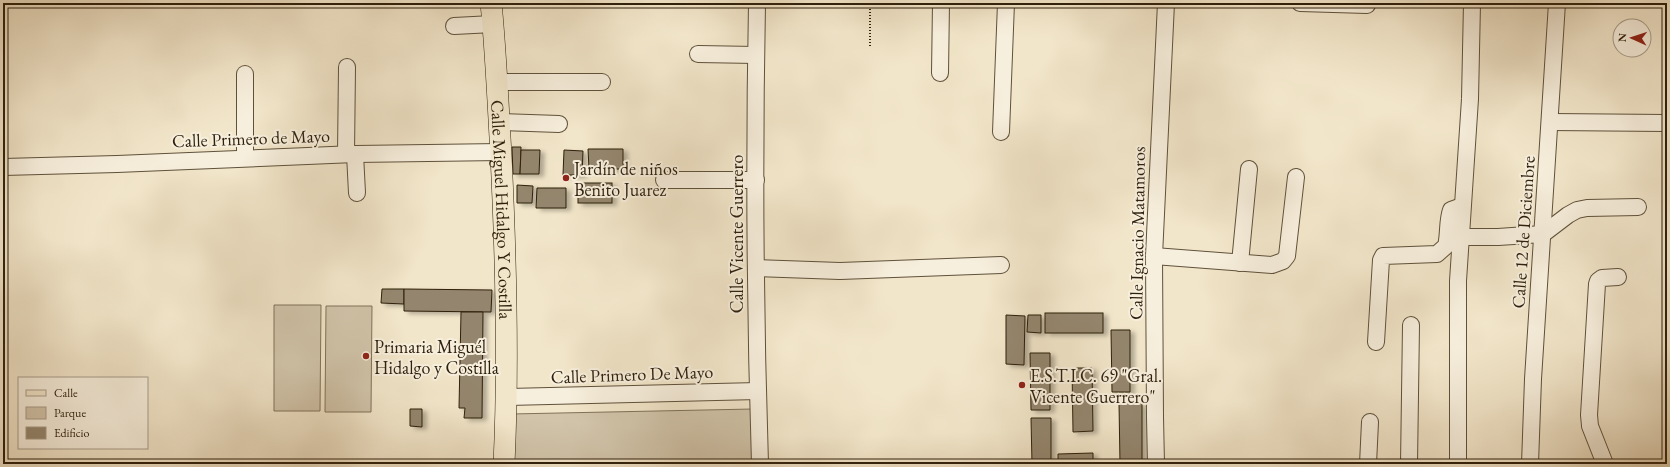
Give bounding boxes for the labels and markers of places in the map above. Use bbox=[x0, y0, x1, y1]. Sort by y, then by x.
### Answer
place label: Jardín de niños Benito Juarez bbox=[572, 157, 678, 201]
marker: Jardín de niños Benito Juarez bbox=[561, 173, 571, 183]
place label: Primaria Miguél Hidalgo y Costilla bbox=[374, 335, 500, 379]
marker: Primaria Miguél Hidalgo y Costilla bbox=[361, 351, 371, 361]
place label: E.S.T.I.C. 69 "Gral. Vicente Guerrero" bbox=[1030, 364, 1162, 408]
marker: E.S.T.I.C. 69 "Gral. Vicente Guerrero" bbox=[1017, 380, 1027, 390]

